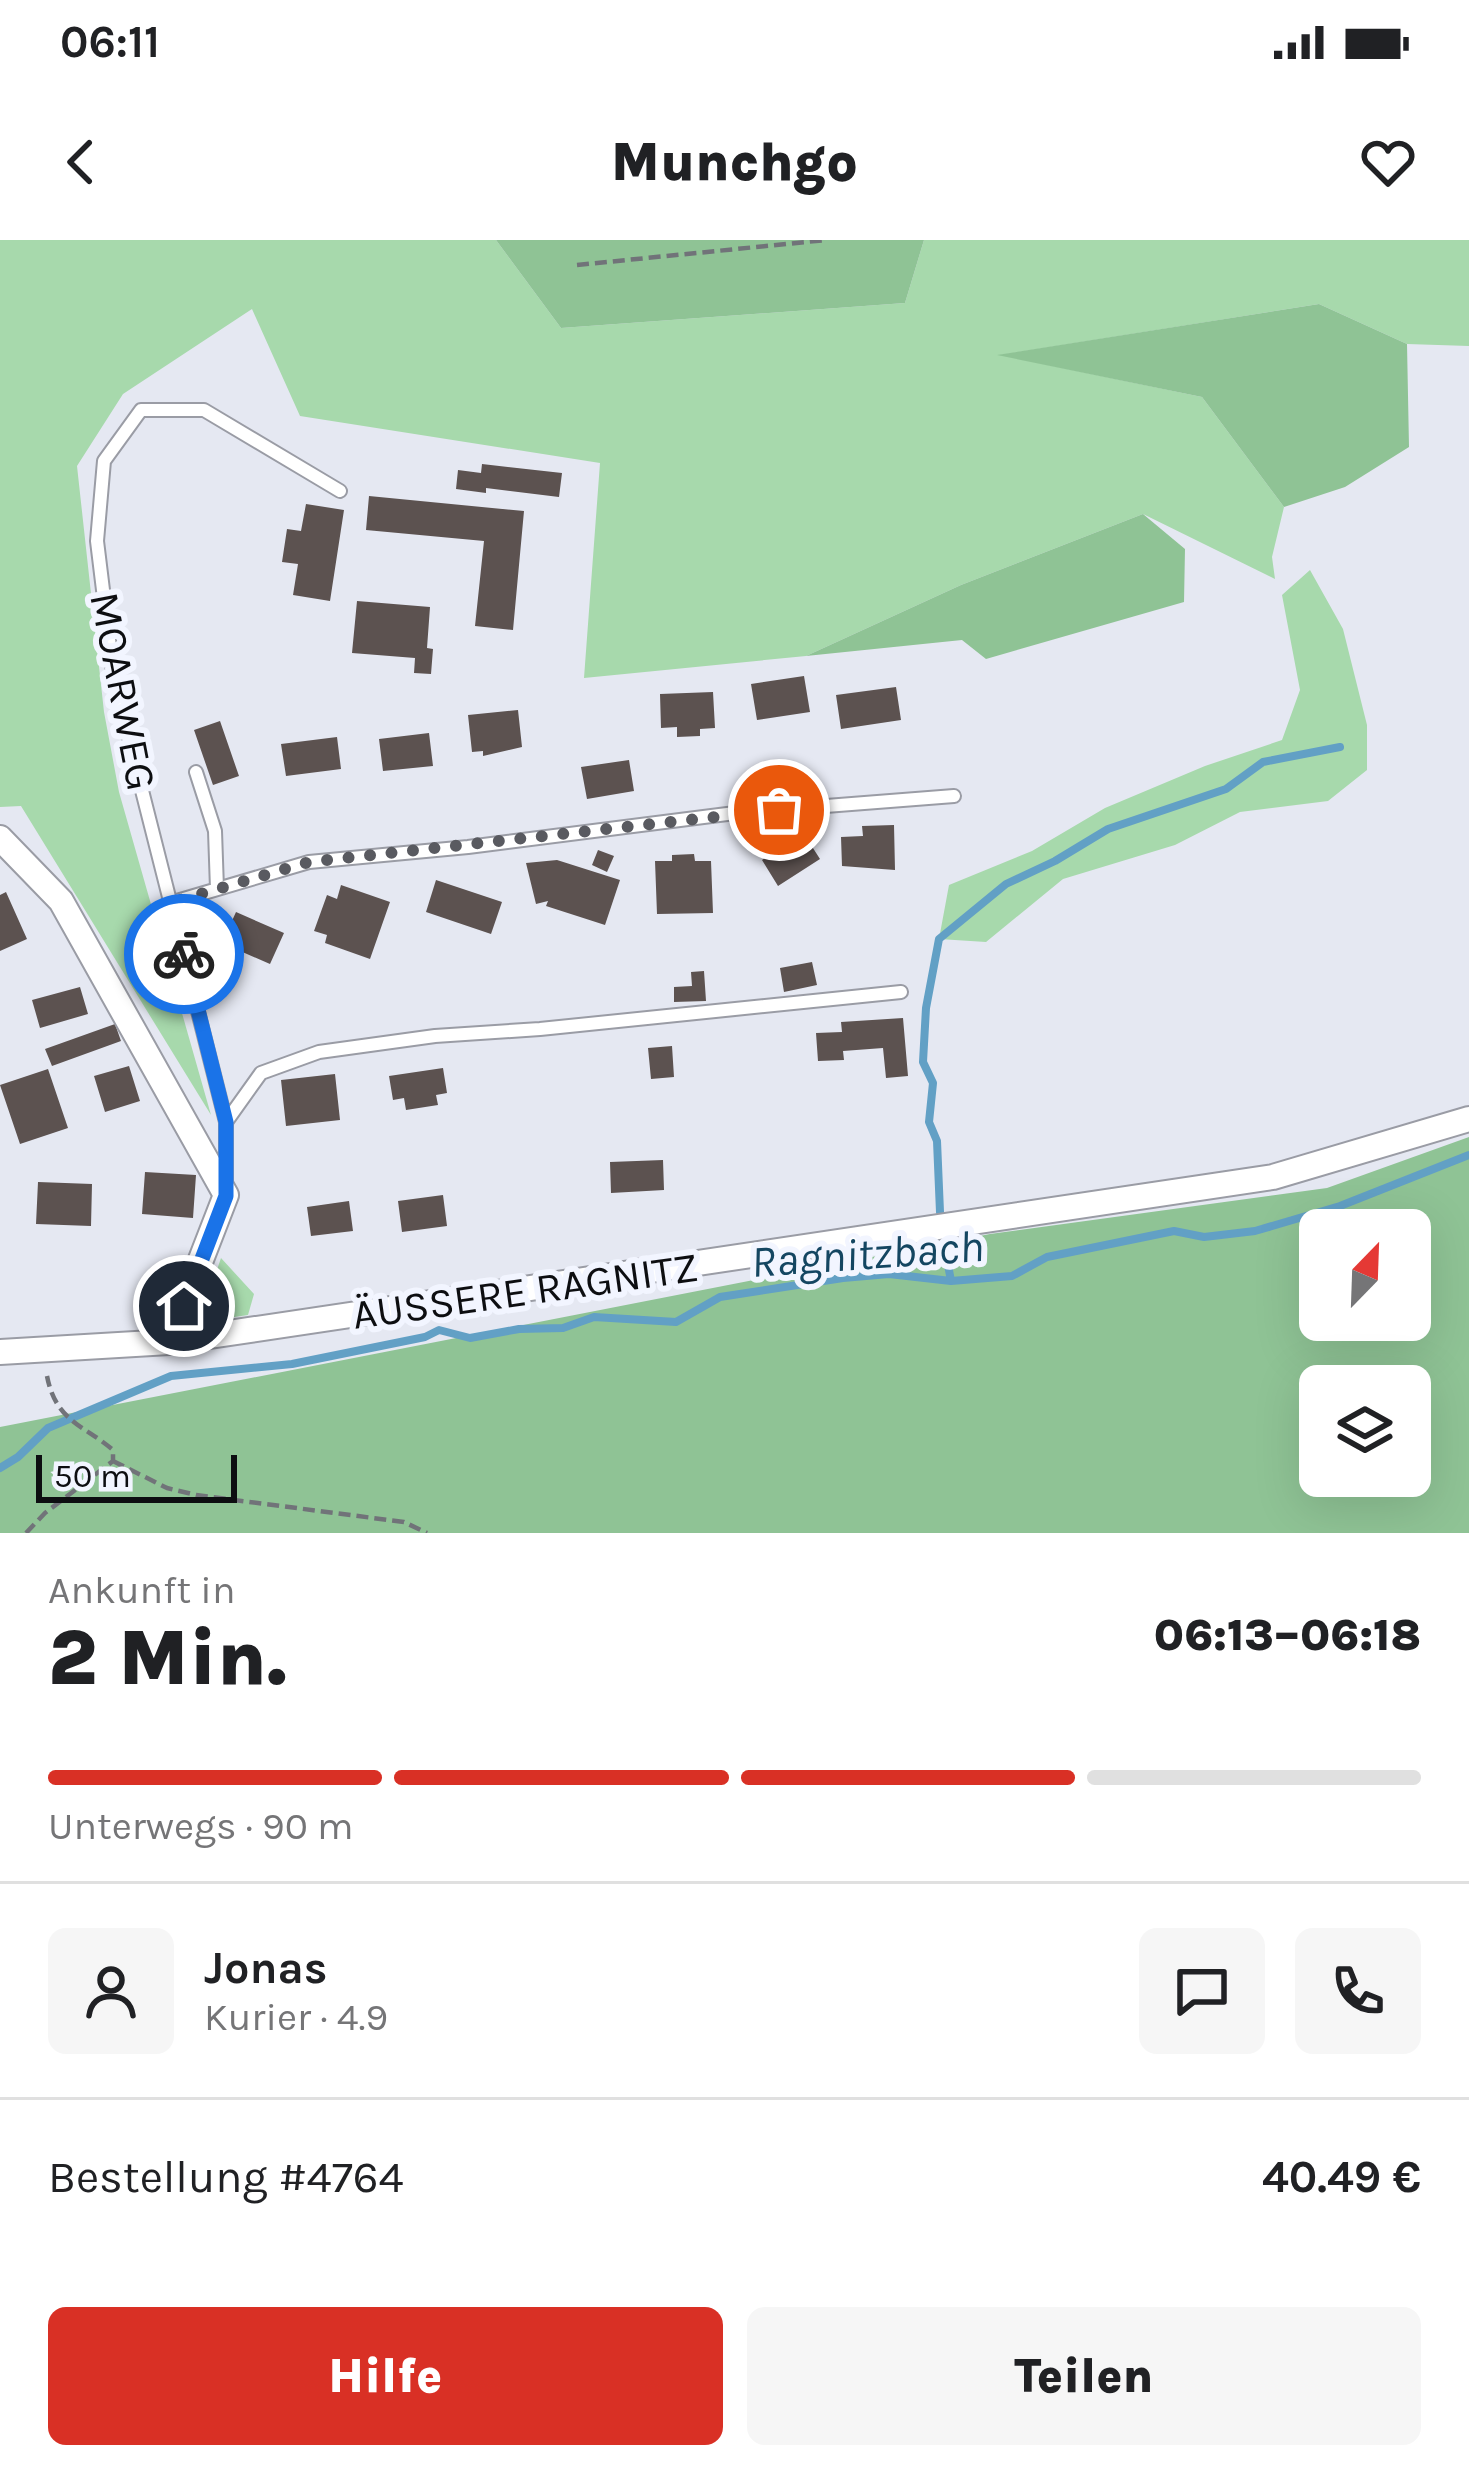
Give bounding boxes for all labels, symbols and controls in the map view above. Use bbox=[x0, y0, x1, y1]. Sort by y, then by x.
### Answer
text: 06:11 bbox=[60, 16, 160, 68]
icon: back bbox=[48, 129, 114, 195]
icon: heart bbox=[1355, 129, 1421, 195]
text: Munchgo bbox=[611, 130, 858, 194]
street label: MOARWEG bbox=[79, 588, 167, 794]
pin bbox=[728, 759, 830, 861]
icon: bag bbox=[746, 777, 812, 843]
courier bbox=[124, 894, 244, 1014]
icon: bike bbox=[151, 921, 217, 987]
north arrow bbox=[1299, 1209, 1431, 1341]
map controls bbox=[1299, 1209, 1431, 1497]
water label: Ragnitzbach bbox=[749, 1220, 985, 1289]
street label: ÄUSSERE RAGNITZ bbox=[349, 1242, 701, 1340]
pin bbox=[133, 1255, 235, 1357]
icon: home bbox=[151, 1273, 217, 1339]
button: layers bbox=[1299, 1365, 1431, 1497]
scale bar bbox=[36, 1449, 237, 1502]
text: 50 m bbox=[54, 1457, 131, 1495]
text: Ankunft in bbox=[48, 1567, 236, 1613]
text: 06:13–06:18 bbox=[1154, 1609, 1421, 1661]
text: 2 Min. bbox=[48, 1612, 287, 1704]
text: Unterwegs · 90 m bbox=[48, 1803, 354, 1849]
button: person bbox=[48, 1928, 174, 2054]
button: chat bbox=[1139, 1928, 1265, 2054]
button: phone bbox=[1295, 1928, 1421, 2054]
text: Jonas bbox=[204, 1942, 328, 1994]
text: Kurier · 4.9 bbox=[204, 1994, 388, 2040]
text: Bestellung #4764 bbox=[48, 2151, 404, 2203]
text: 40.49 € bbox=[1262, 2151, 1421, 2203]
button: Hilfe bbox=[48, 2307, 723, 2445]
button: Teilen bbox=[747, 2307, 1421, 2445]

